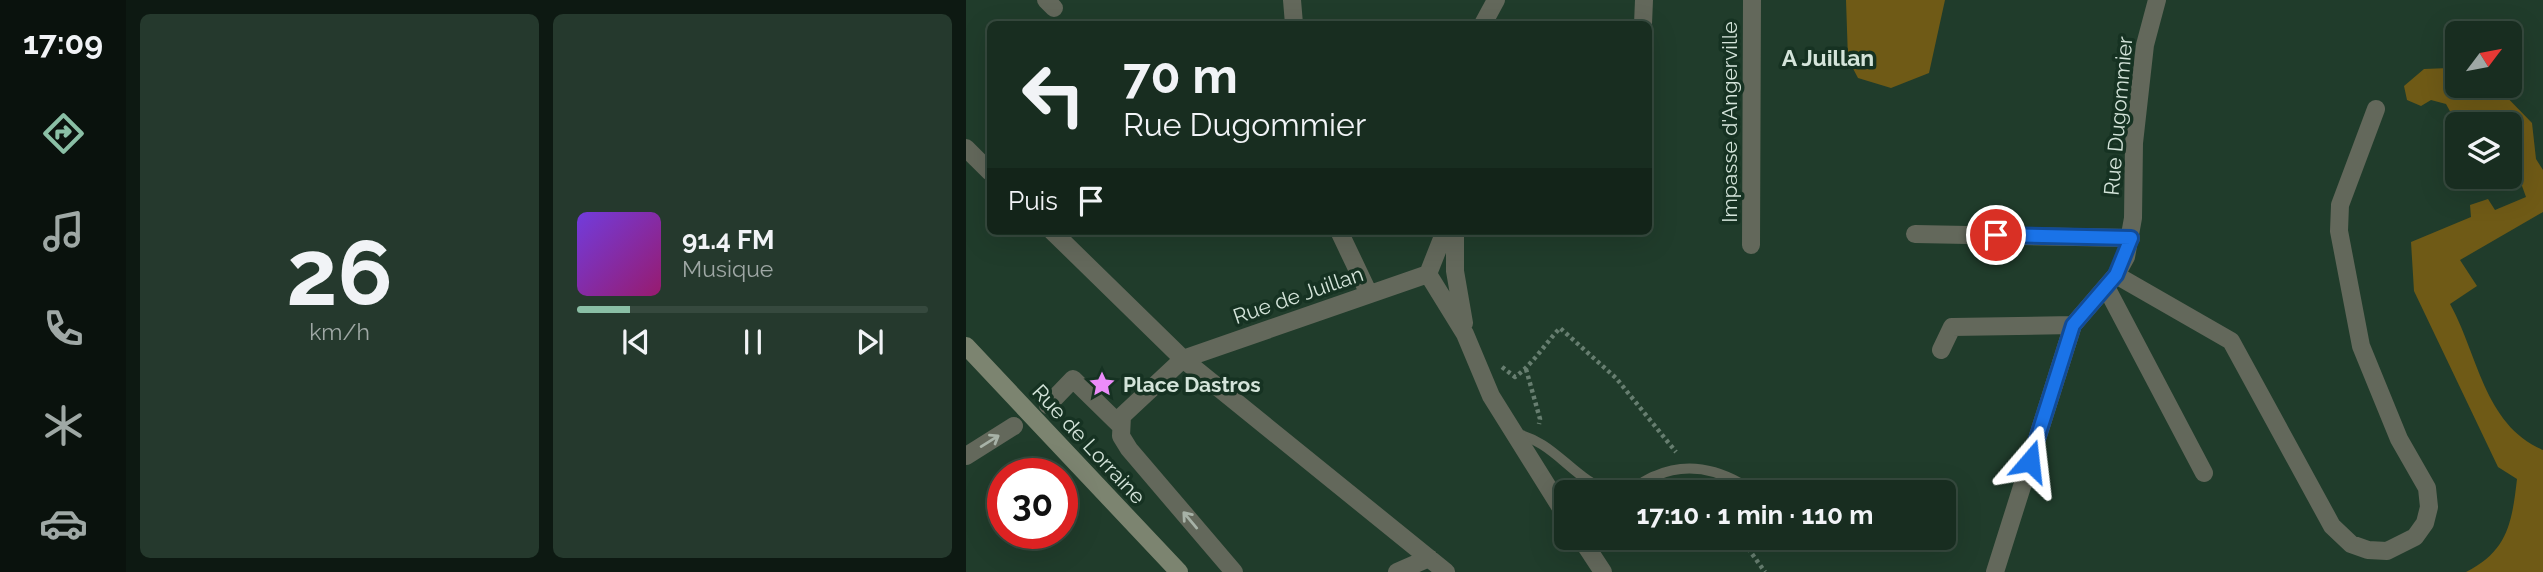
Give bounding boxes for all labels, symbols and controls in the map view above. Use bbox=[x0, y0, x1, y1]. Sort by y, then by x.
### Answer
street label: Impasse d'Angerville bbox=[1717, 21, 1742, 223]
north arrow bbox=[2445, 21, 2522, 98]
map controls bbox=[2445, 21, 2522, 189]
text: 17:09 bbox=[23, 24, 103, 61]
street label: Rue Dugommier bbox=[2099, 35, 2137, 197]
district label: A Juillan bbox=[1782, 44, 1874, 71]
text: 70 m bbox=[1123, 47, 1238, 104]
icon: left bbox=[1008, 49, 1099, 140]
text: Rue Dugommier bbox=[1123, 106, 1366, 143]
icon: directions bbox=[39, 109, 88, 158]
button: layers bbox=[2445, 112, 2522, 189]
icon: arrive bbox=[1072, 182, 1110, 220]
text: Puis bbox=[1008, 186, 1058, 216]
pin bbox=[1966, 205, 2026, 265]
icon: music bbox=[39, 207, 88, 256]
icon: arrive bbox=[1977, 216, 2015, 254]
text: 26 bbox=[286, 219, 393, 326]
text: 91.4 FM bbox=[682, 225, 775, 255]
text: Musique bbox=[682, 255, 773, 282]
street label: Rue de Juillan bbox=[1230, 261, 1366, 329]
icon: phone bbox=[39, 304, 88, 353]
text: km/h bbox=[309, 318, 370, 345]
icon: previous bbox=[617, 323, 655, 361]
icon: pause bbox=[734, 323, 772, 361]
icon: next bbox=[851, 323, 889, 361]
place icon: Place Dastros bbox=[1087, 369, 1117, 399]
place label: Place Dastros bbox=[1123, 372, 1261, 397]
street label: Rue de Lorraine bbox=[1027, 379, 1151, 509]
icon: climate bbox=[39, 401, 88, 450]
position arrow bbox=[1993, 424, 2067, 498]
one-way arrow bbox=[980, 434, 999, 449]
speed limit sign: 30 bbox=[987, 458, 1078, 549]
icon: car bbox=[39, 499, 88, 548]
text: 17:10 · 1 min · 110 m bbox=[1636, 500, 1874, 530]
one-way arrow bbox=[1182, 511, 1198, 529]

